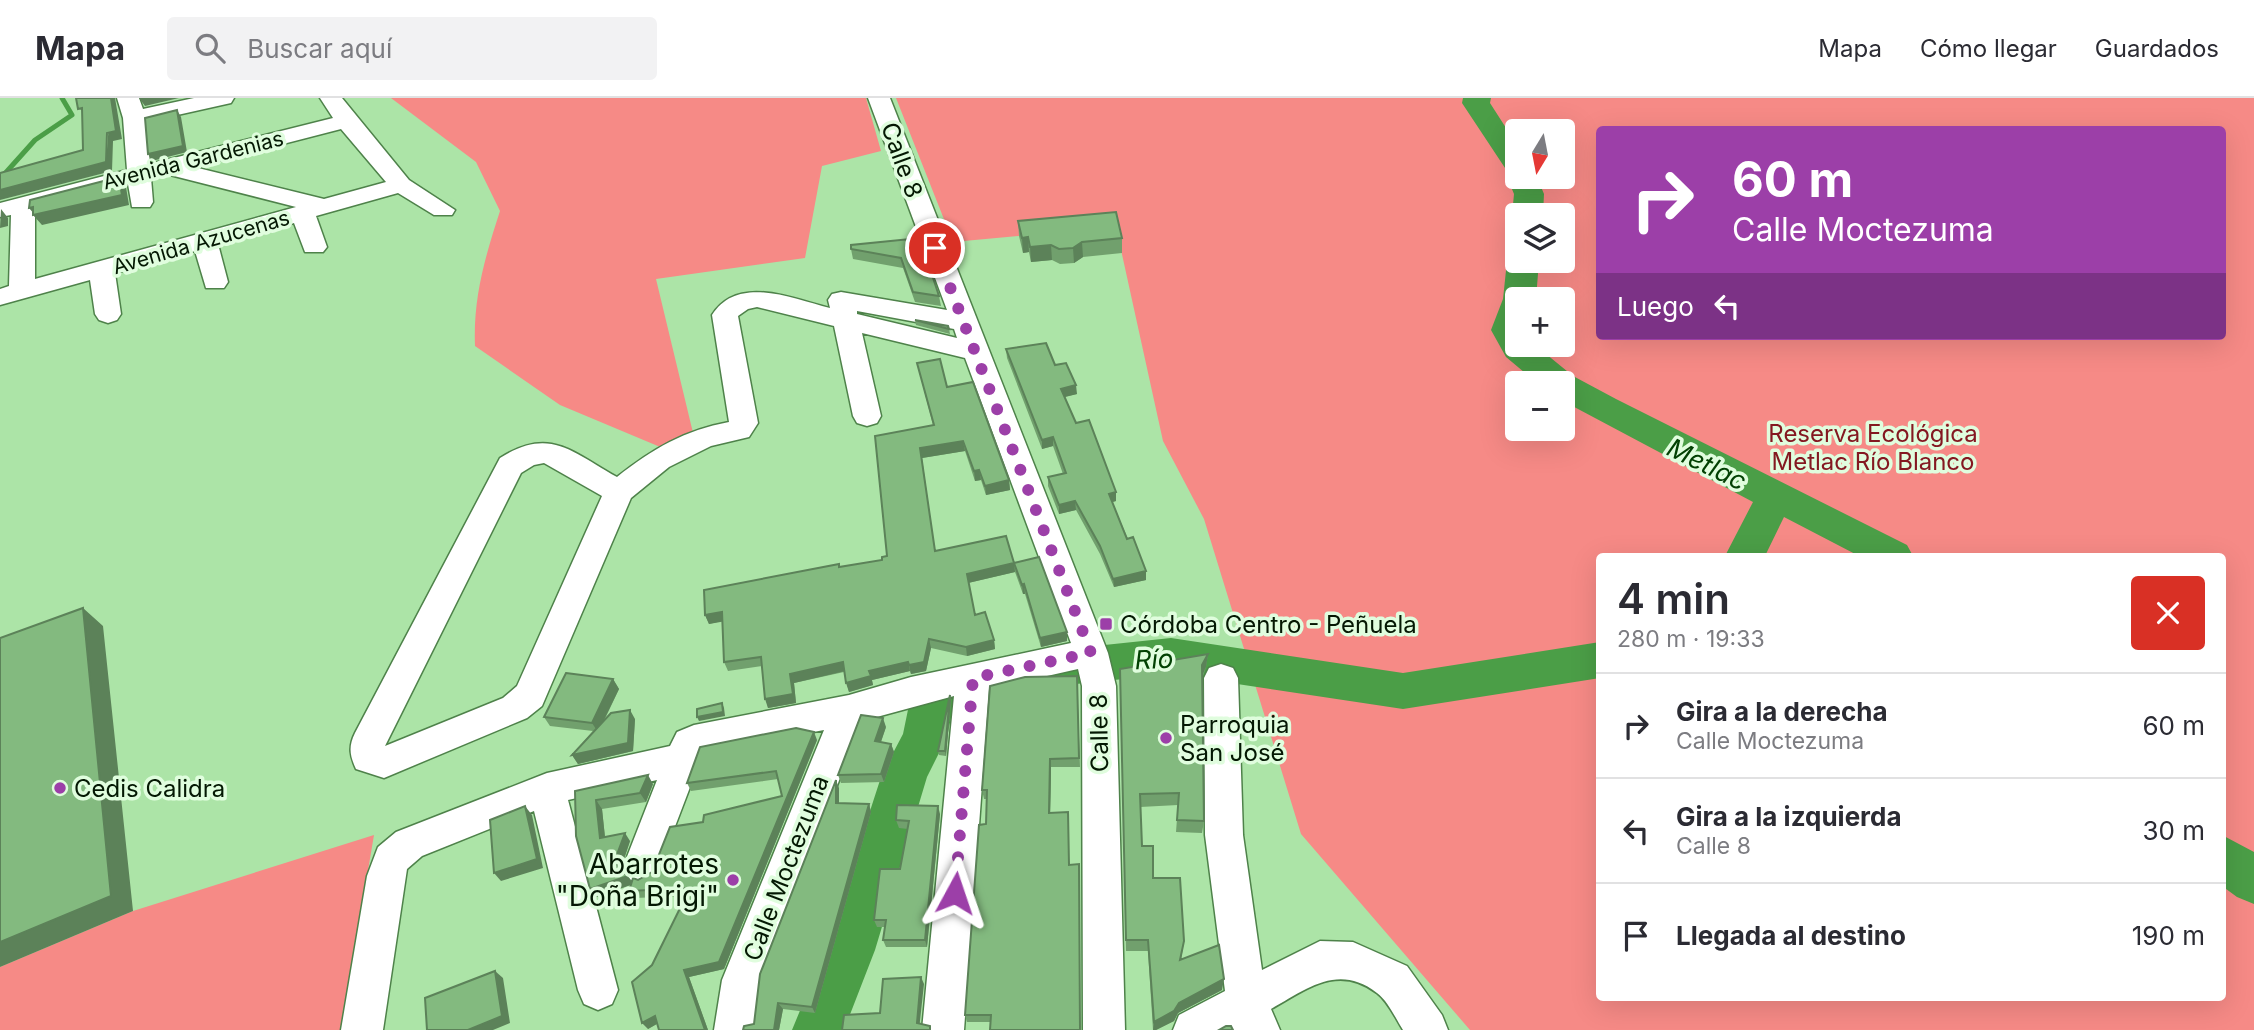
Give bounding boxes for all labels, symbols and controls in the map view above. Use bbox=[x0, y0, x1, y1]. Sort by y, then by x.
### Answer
search box bbox=[167, 17, 657, 80]
text: Mapa bbox=[35, 28, 125, 68]
icon: search bbox=[191, 29, 229, 67]
text: Buscar aquí bbox=[247, 33, 392, 64]
text: Mapa bbox=[1818, 34, 1882, 63]
text: Cómo llegar bbox=[1920, 34, 2057, 63]
text: Guardados bbox=[2095, 34, 2219, 63]
street label: Calle 8 bbox=[875, 118, 929, 202]
north arrow bbox=[1505, 119, 1575, 189]
map controls bbox=[1505, 119, 1575, 441]
street label: Avenida Gardenias bbox=[100, 125, 286, 195]
text: 60 m bbox=[1732, 150, 1853, 209]
icon: right bbox=[1617, 154, 1708, 245]
button: layers bbox=[1505, 203, 1575, 273]
street label: Avenida Azucenas bbox=[110, 205, 292, 279]
text: Calle Moctezuma bbox=[1732, 210, 1994, 249]
pin bbox=[905, 218, 965, 278]
icon: arrive bbox=[916, 229, 954, 267]
button: + bbox=[1505, 287, 1575, 357]
icon: left bbox=[1708, 287, 1746, 325]
text: Luego bbox=[1617, 291, 1694, 322]
button: − bbox=[1505, 371, 1575, 441]
park label: Reserva Ecológica Metlac Río Blanco bbox=[1768, 419, 1978, 476]
water label: Metlac bbox=[1662, 432, 1752, 496]
text: 4 min bbox=[1617, 573, 1730, 624]
button: close bbox=[2131, 576, 2205, 650]
place label: Córdoba Centro - Peñuela bbox=[1120, 610, 1417, 639]
marker: Córdoba Centro - Peñuela bbox=[1098, 616, 1114, 632]
text: 280 m · 19:33 bbox=[1617, 625, 1765, 653]
water label: Río bbox=[1134, 643, 1174, 675]
street label: Calle 8 bbox=[1084, 694, 1114, 772]
text: Gira a la derecha bbox=[1676, 696, 1888, 727]
icon: right bbox=[1617, 707, 1655, 745]
place label: Parroquia San José bbox=[1180, 710, 1289, 767]
text: 60 m bbox=[2142, 710, 2205, 741]
text: Calle Moctezuma bbox=[1676, 727, 1864, 755]
marker: Parroquia San José bbox=[1158, 730, 1174, 746]
street label: Calle Moctezuma bbox=[737, 771, 835, 965]
place label: Cedis Calidra bbox=[74, 774, 225, 803]
marker: Cedis Calidra bbox=[52, 780, 68, 796]
text: Gira a la izquierda bbox=[1676, 801, 1902, 832]
icon: left bbox=[1617, 812, 1655, 850]
text: 30 m bbox=[2142, 815, 2205, 846]
text: Calle 8 bbox=[1676, 832, 1751, 860]
place label: Abarrotes "Doña Brigi" bbox=[556, 847, 719, 913]
position arrow bbox=[918, 856, 992, 930]
marker: Abarrotes "Doña Brigi" bbox=[725, 872, 741, 888]
icon: arrive bbox=[1617, 917, 1655, 955]
text: Llegada al destino bbox=[1676, 920, 1906, 951]
text: 190 m bbox=[2132, 920, 2205, 951]

